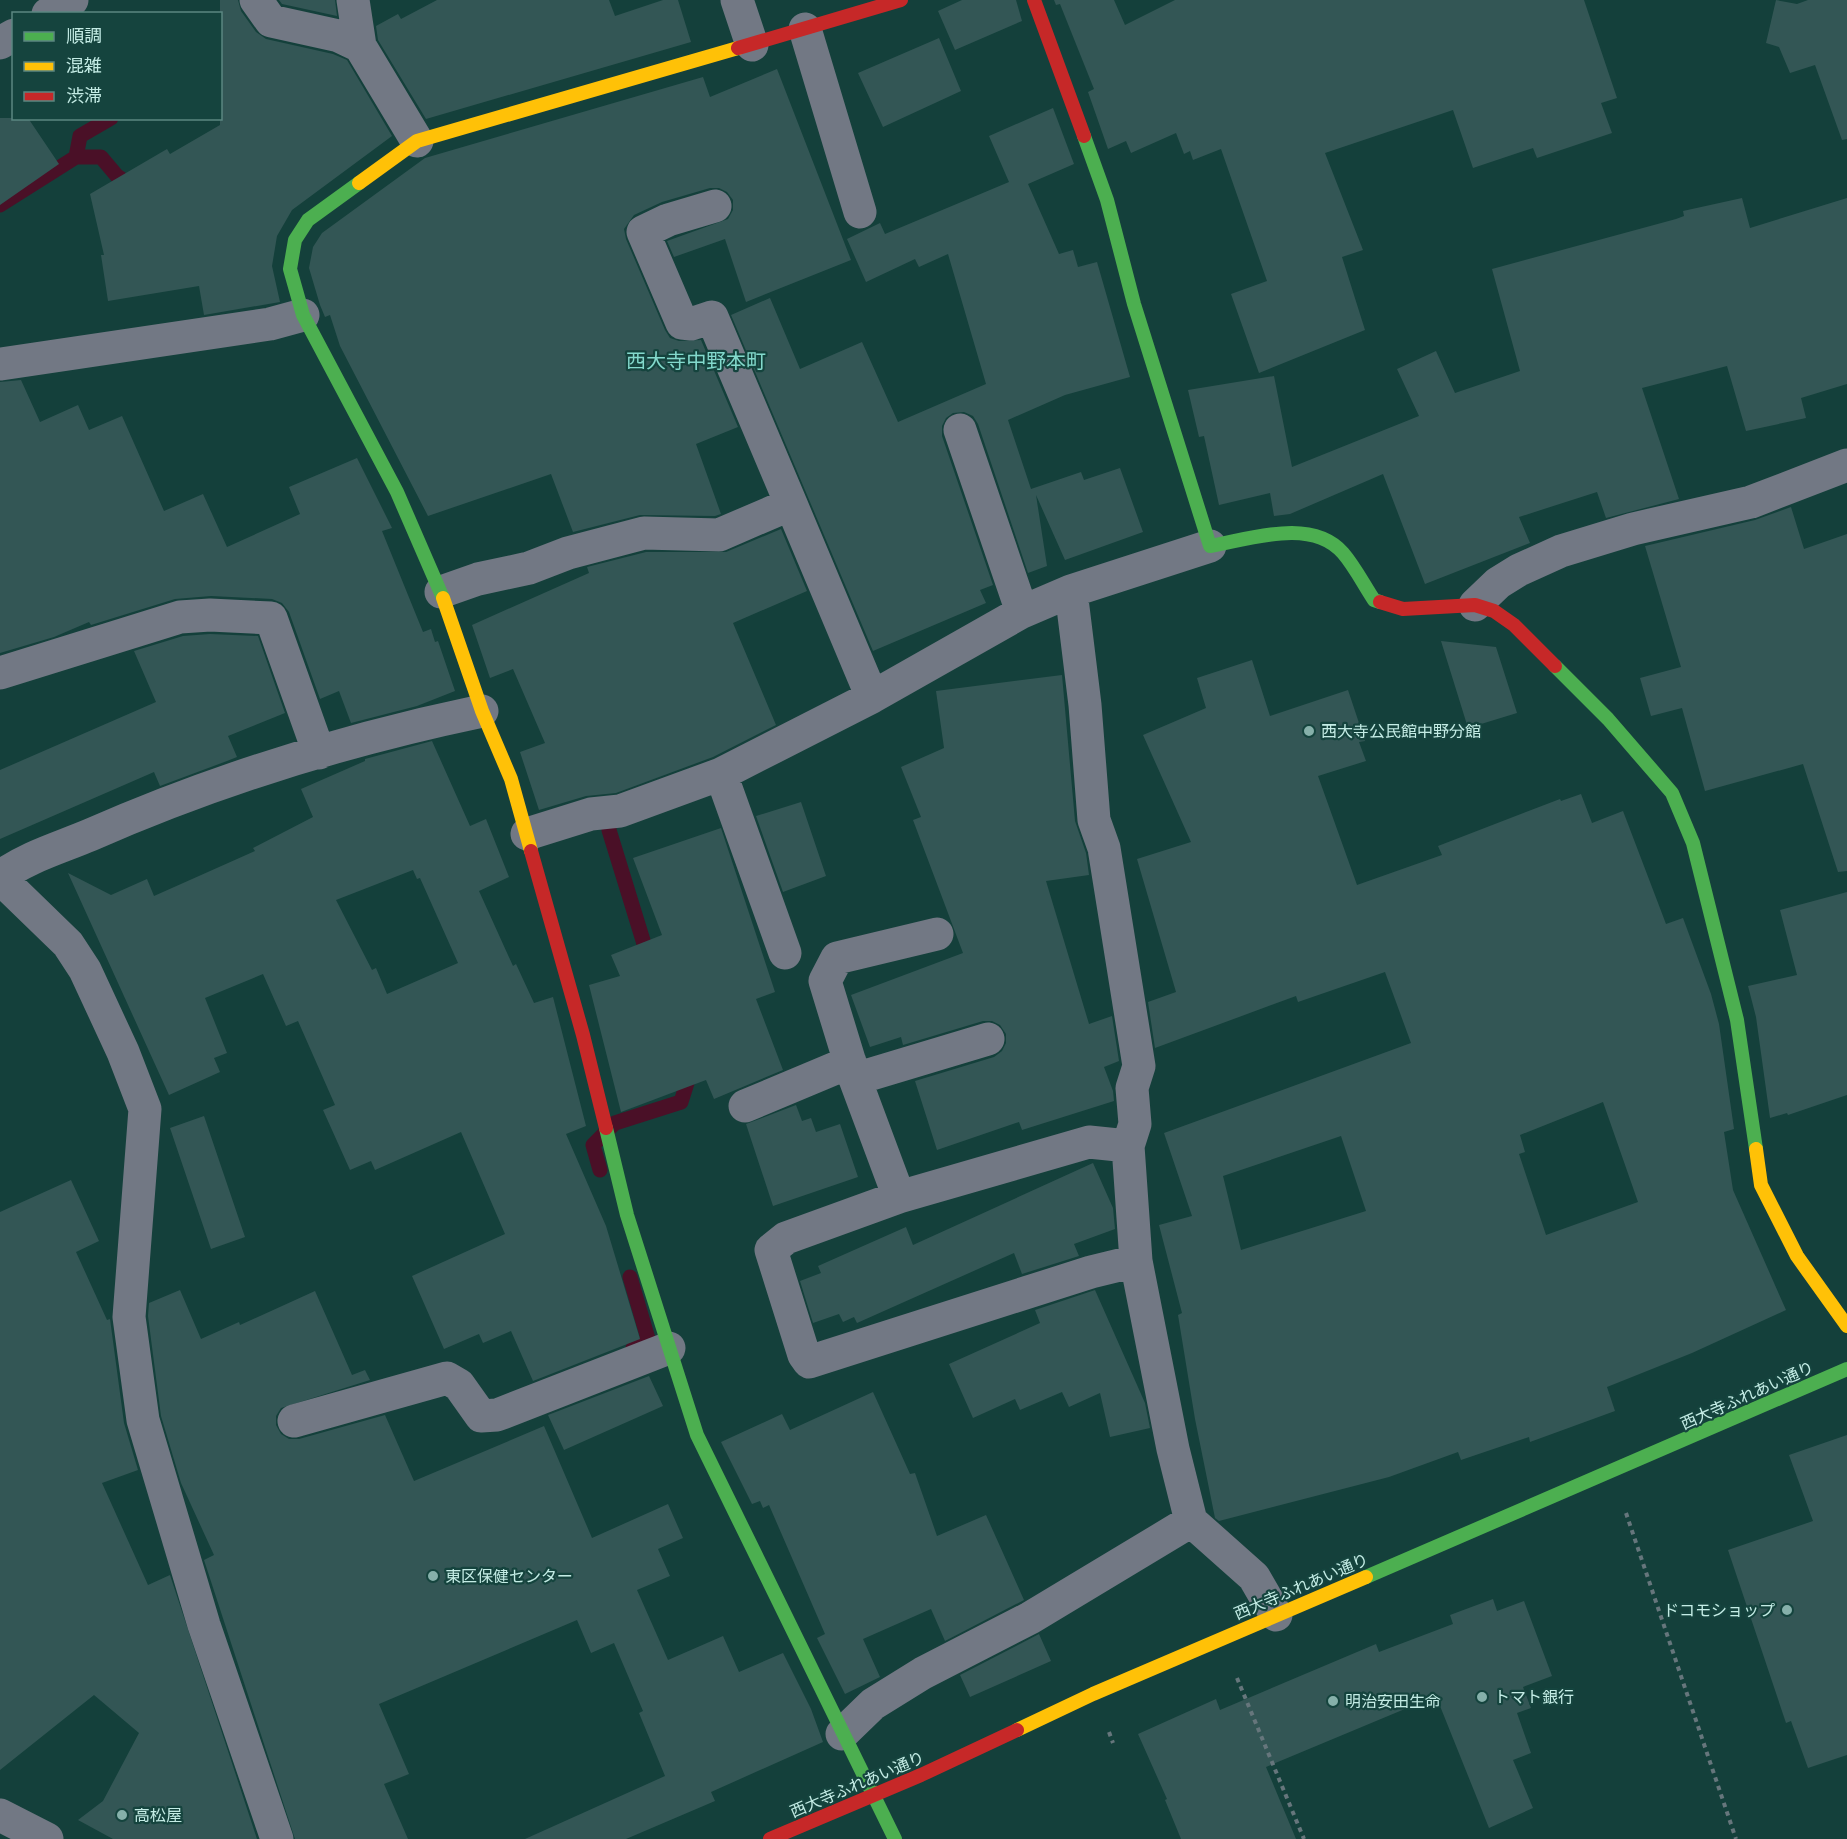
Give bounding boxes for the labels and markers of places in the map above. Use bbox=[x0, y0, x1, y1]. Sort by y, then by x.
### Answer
place label: 西大寺公民館中野分館 bbox=[1321, 722, 1481, 741]
marker: 西大寺公民館中野分館 bbox=[1302, 724, 1316, 738]
place label: 東区保健センター bbox=[445, 1567, 573, 1586]
marker: 東区保健センター bbox=[426, 1569, 440, 1583]
place label: ドコモショップ bbox=[1663, 1601, 1775, 1620]
marker: ドコモショップ bbox=[1780, 1603, 1794, 1617]
place label: トマト銀行 bbox=[1494, 1688, 1574, 1707]
marker: トマト銀行 bbox=[1475, 1690, 1489, 1704]
place label: 明治安田生命 bbox=[1345, 1692, 1441, 1711]
marker: 明治安田生命 bbox=[1326, 1694, 1340, 1708]
place label: 高松屋 bbox=[134, 1806, 182, 1825]
marker: 高松屋 bbox=[115, 1808, 129, 1822]

